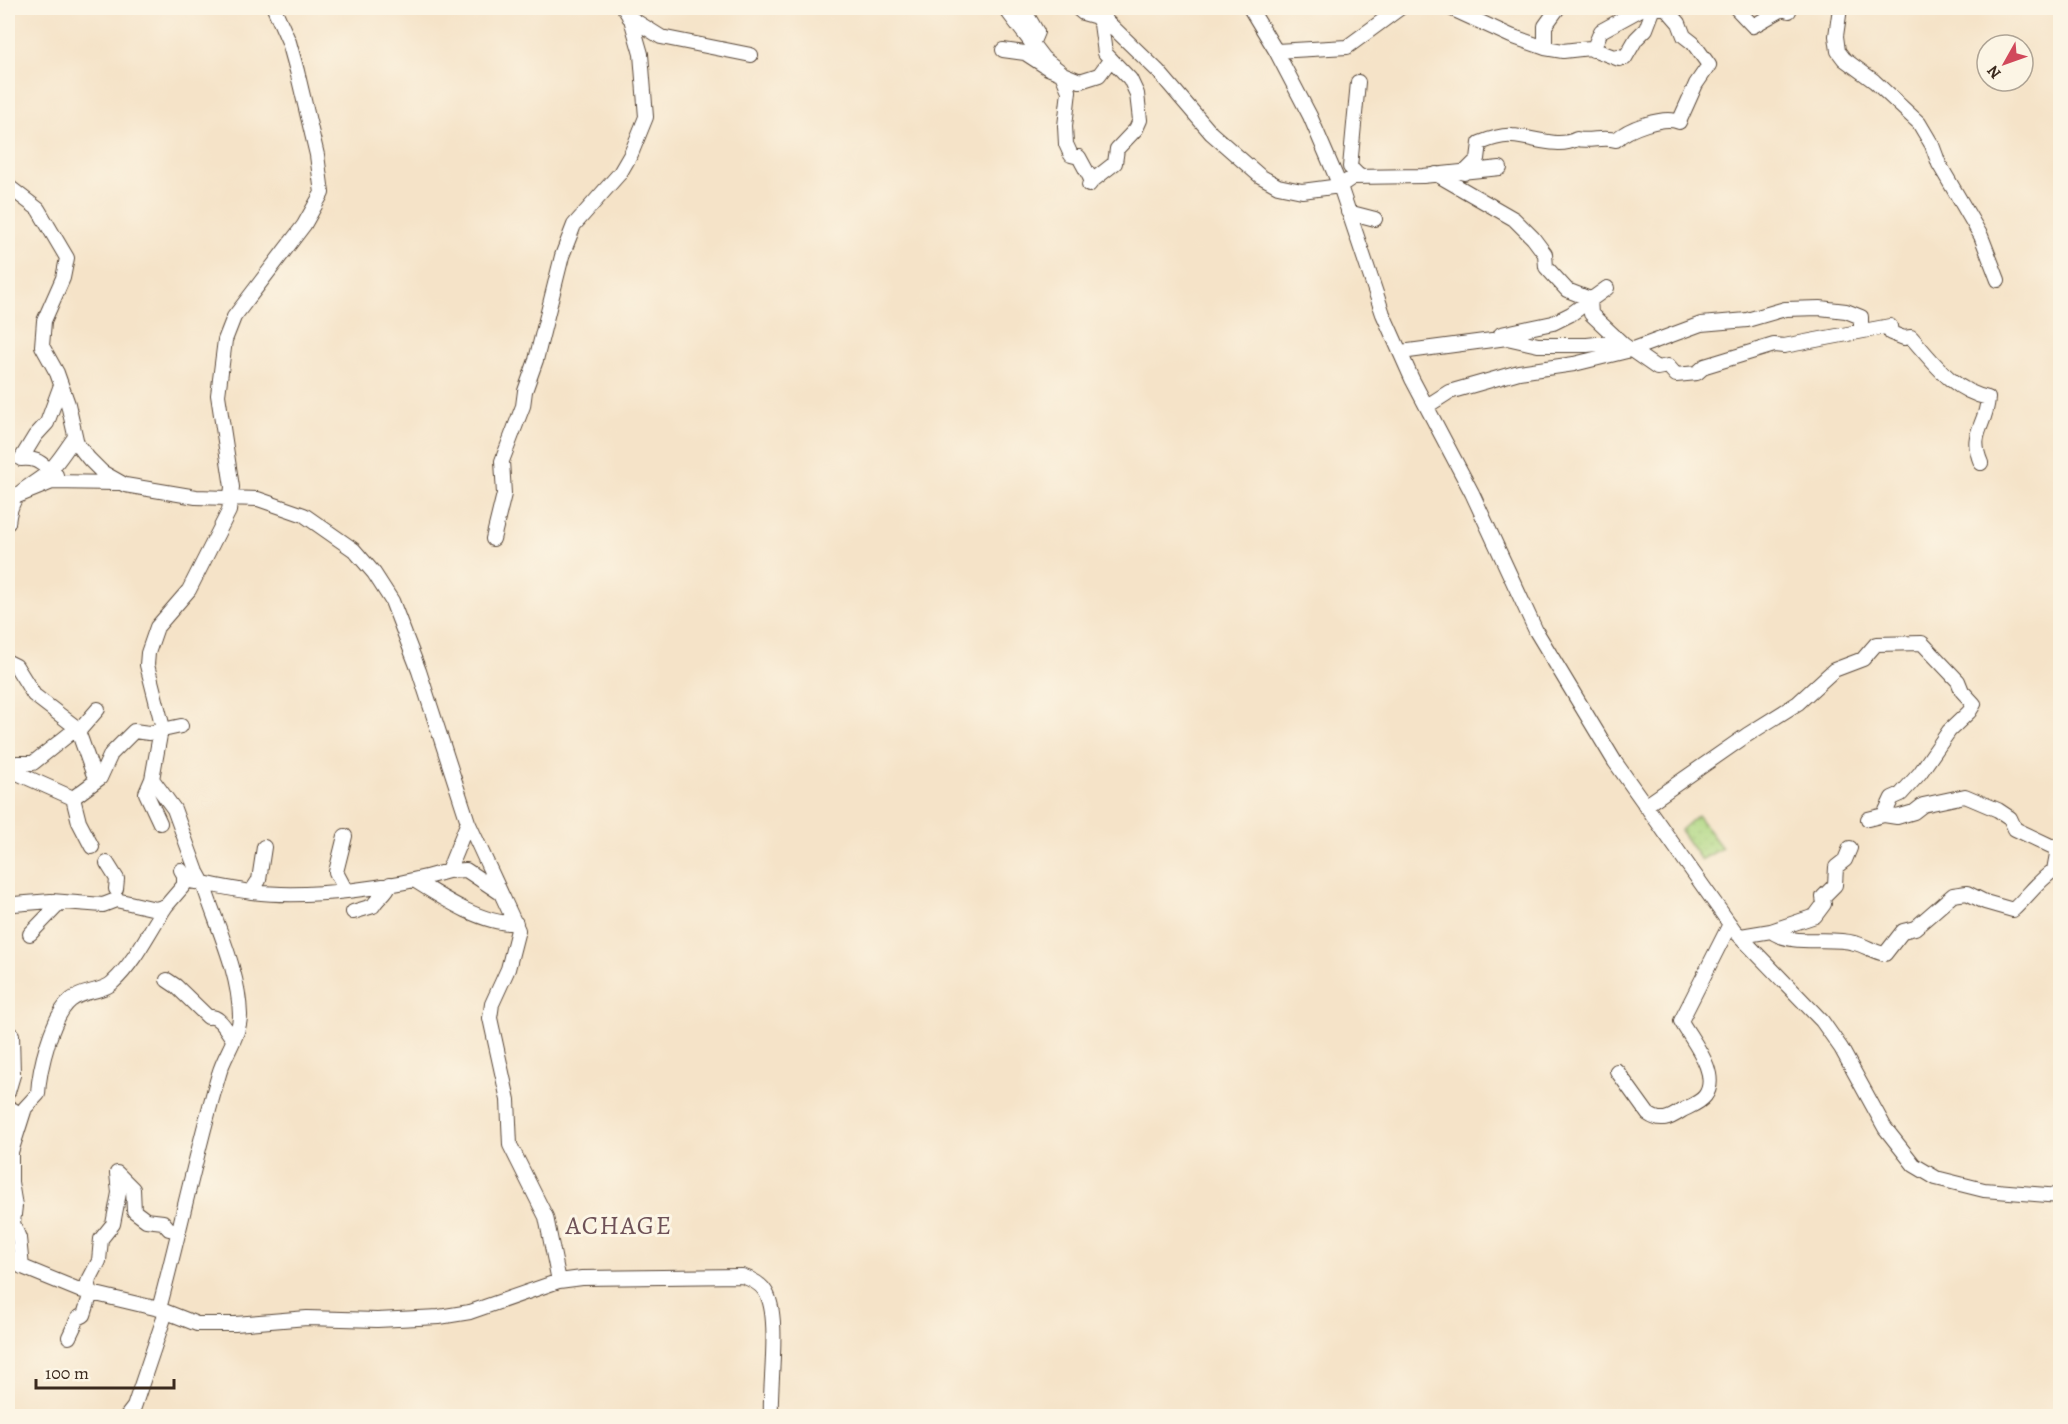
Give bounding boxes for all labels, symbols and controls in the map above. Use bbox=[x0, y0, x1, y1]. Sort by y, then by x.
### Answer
north arrow bbox=[1975, 33, 2035, 93]
text: N bbox=[1982, 60, 2006, 84]
district label: ACHAGE bbox=[564, 1208, 673, 1243]
scale bar bbox=[36, 1352, 174, 1390]
text: 100 m bbox=[45, 1361, 89, 1385]

